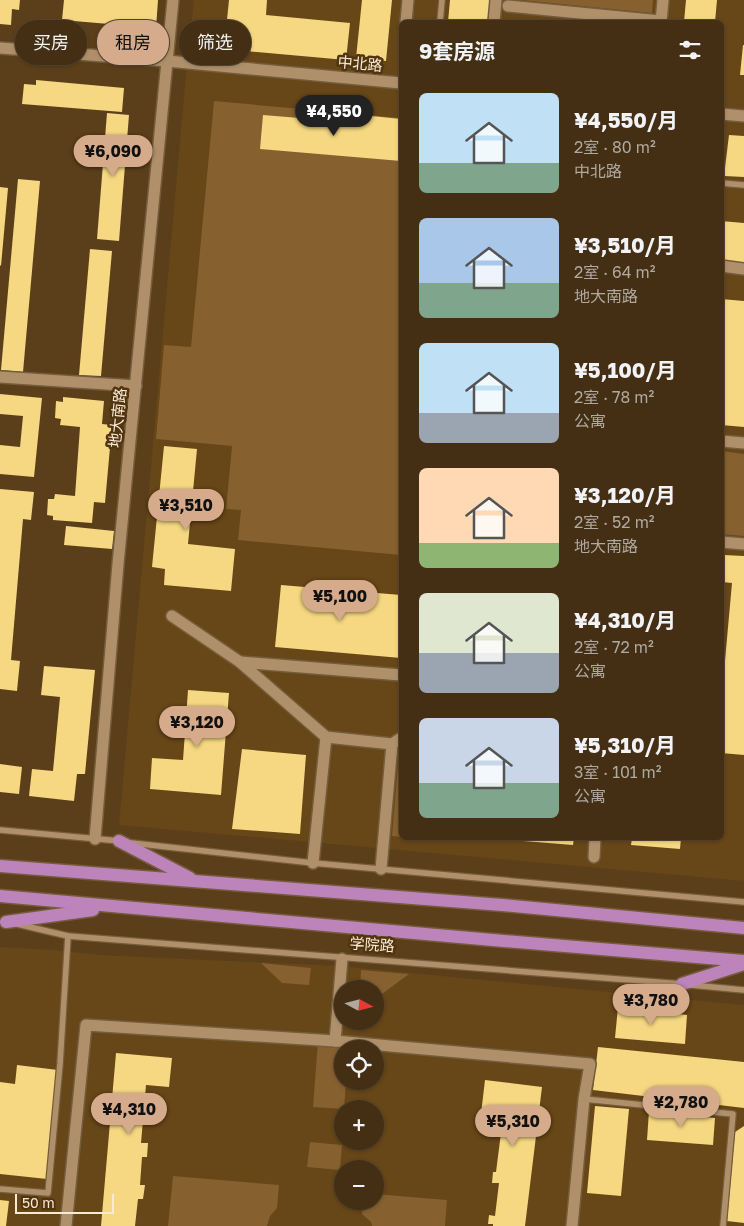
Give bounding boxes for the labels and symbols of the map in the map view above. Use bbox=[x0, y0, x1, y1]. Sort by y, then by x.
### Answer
street label: 中北路 bbox=[337, 52, 383, 74]
pin: ¥4,550 bbox=[293, 94, 375, 137]
pin: ¥6,090 bbox=[72, 134, 154, 177]
street label: 地大南路 bbox=[105, 387, 129, 449]
pin: ¥3,510 bbox=[145, 488, 227, 531]
pin: ¥5,100 bbox=[299, 580, 381, 622]
pin: ¥3,120 bbox=[156, 706, 238, 748]
street label: 学院路 bbox=[349, 933, 395, 955]
north arrow bbox=[334, 980, 384, 1030]
pin: ¥3,780 bbox=[610, 984, 692, 1026]
pin: ¥2,780 bbox=[640, 1086, 722, 1128]
pin: ¥4,310 bbox=[88, 1092, 170, 1135]
pin: ¥5,310 bbox=[472, 1104, 554, 1147]
scale bar bbox=[15, 1191, 114, 1214]

